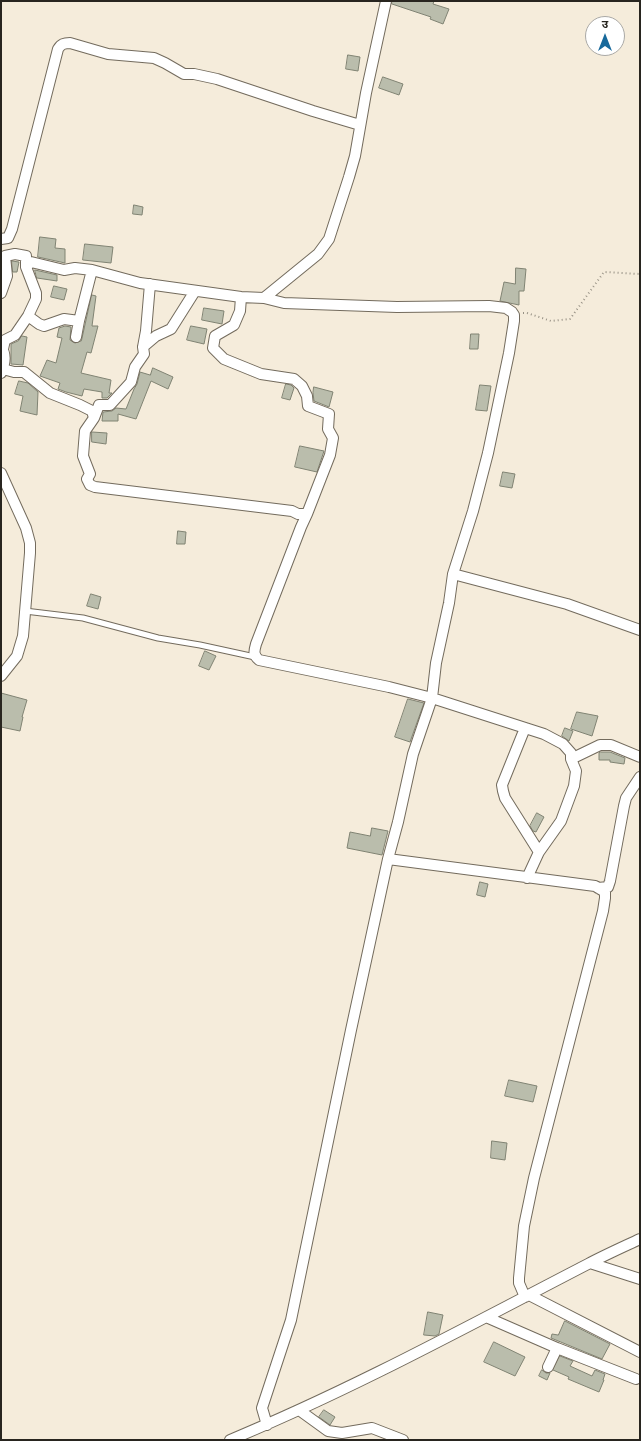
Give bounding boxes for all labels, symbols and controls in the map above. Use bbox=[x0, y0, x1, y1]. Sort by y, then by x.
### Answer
north arrow bbox=[585, 16, 625, 56]
text: उ bbox=[602, 18, 608, 31]

